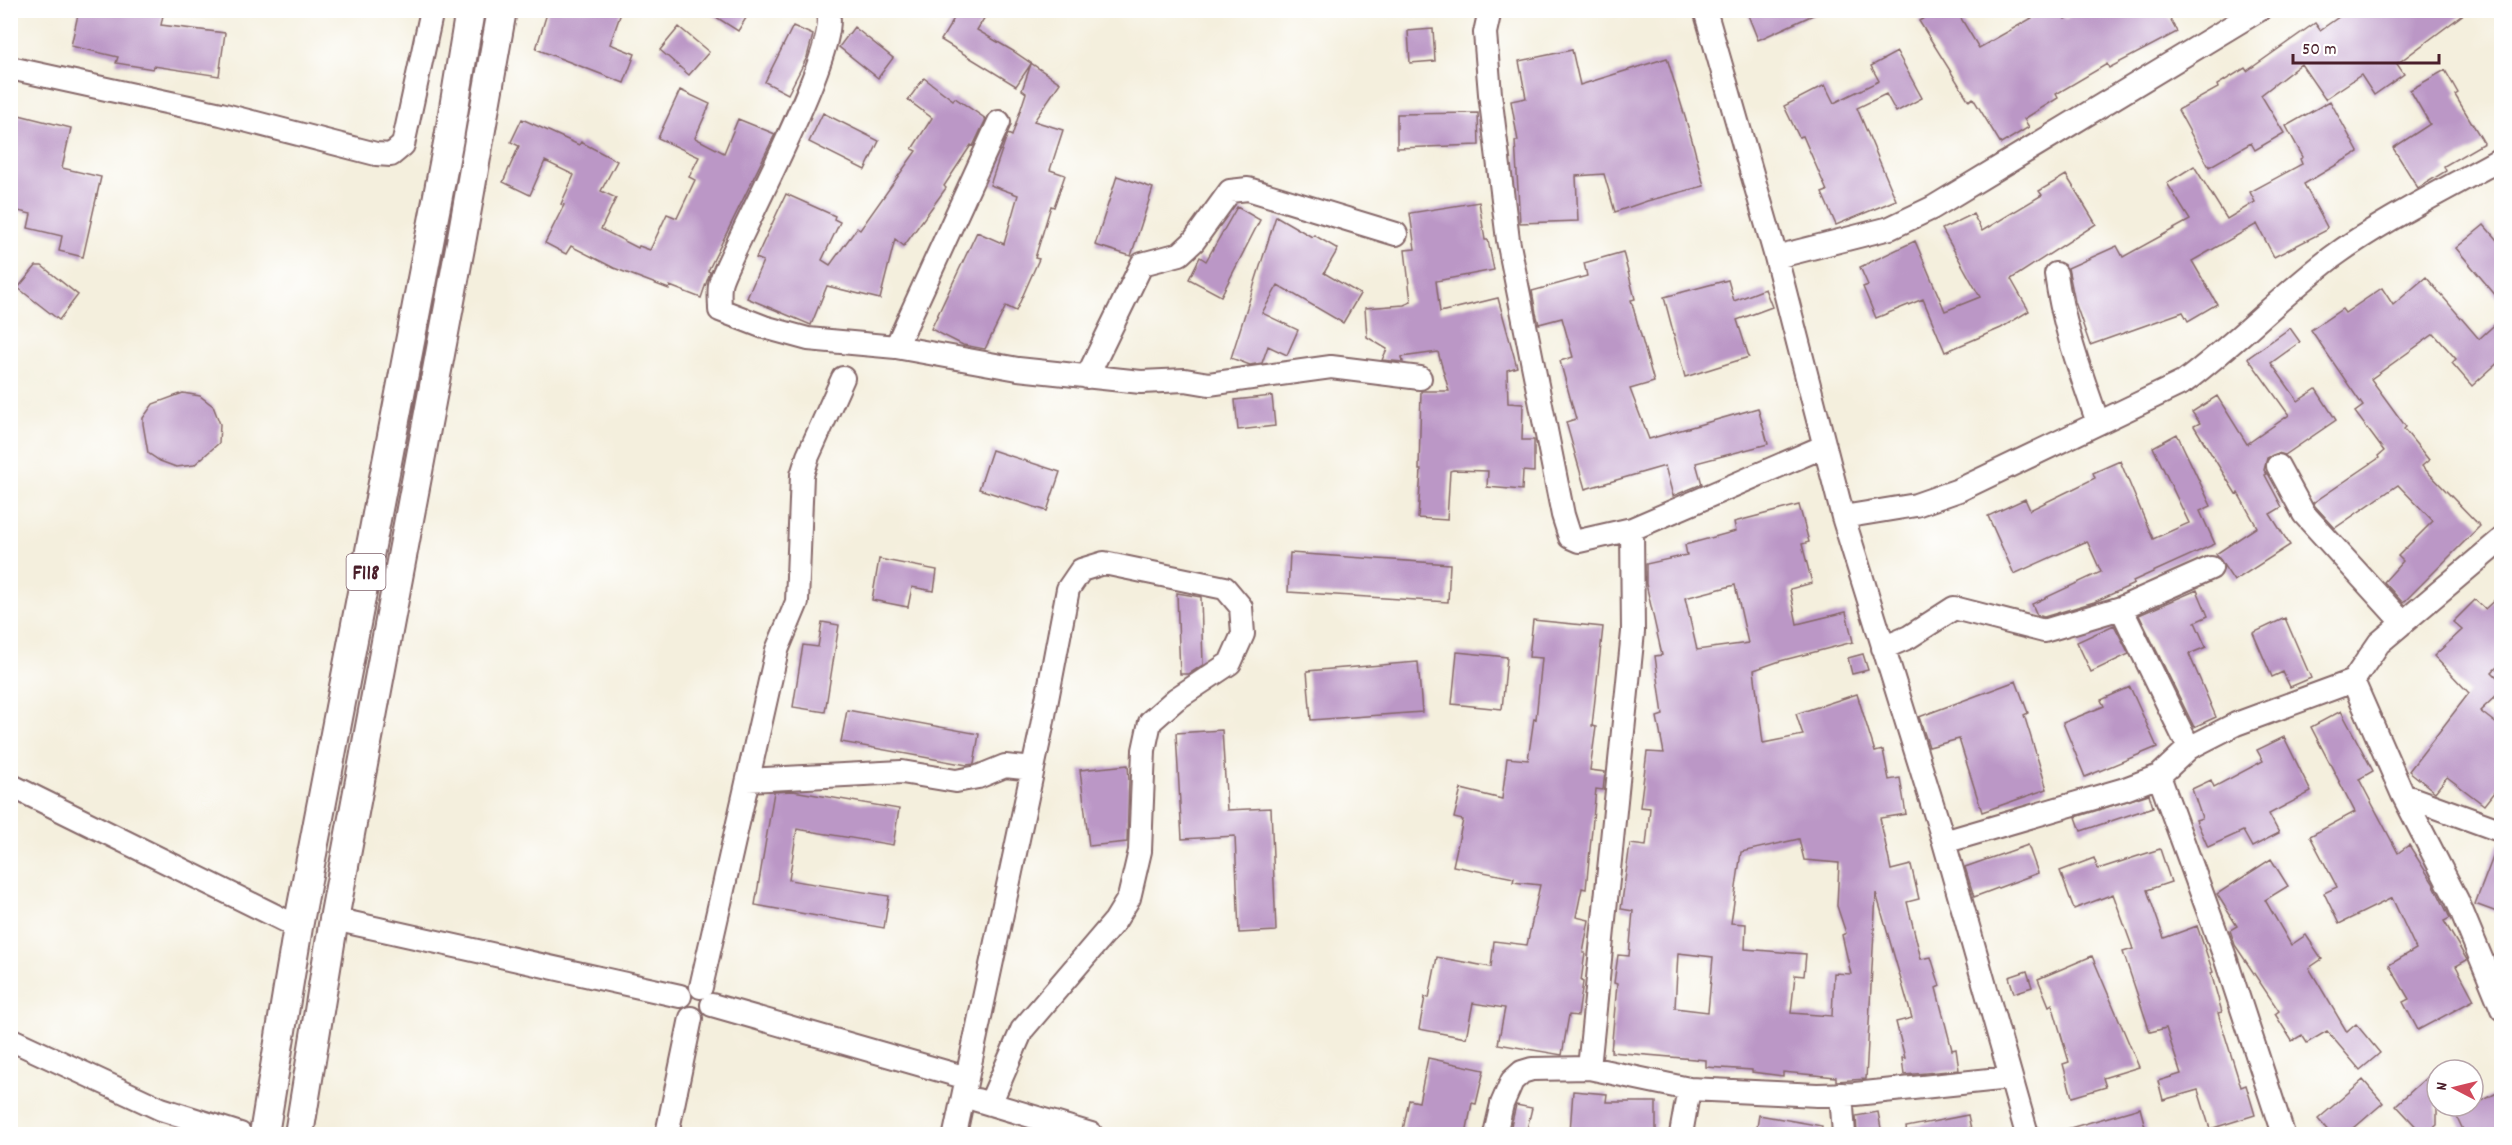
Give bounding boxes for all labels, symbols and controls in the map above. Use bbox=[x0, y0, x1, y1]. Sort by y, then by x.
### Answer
scale bar bbox=[2293, 27, 2438, 65]
text: 50 m bbox=[2302, 38, 2337, 63]
road number: F118 bbox=[346, 554, 386, 590]
north arrow bbox=[2425, 1058, 2485, 1118]
text: N bbox=[2431, 1081, 2455, 1092]

